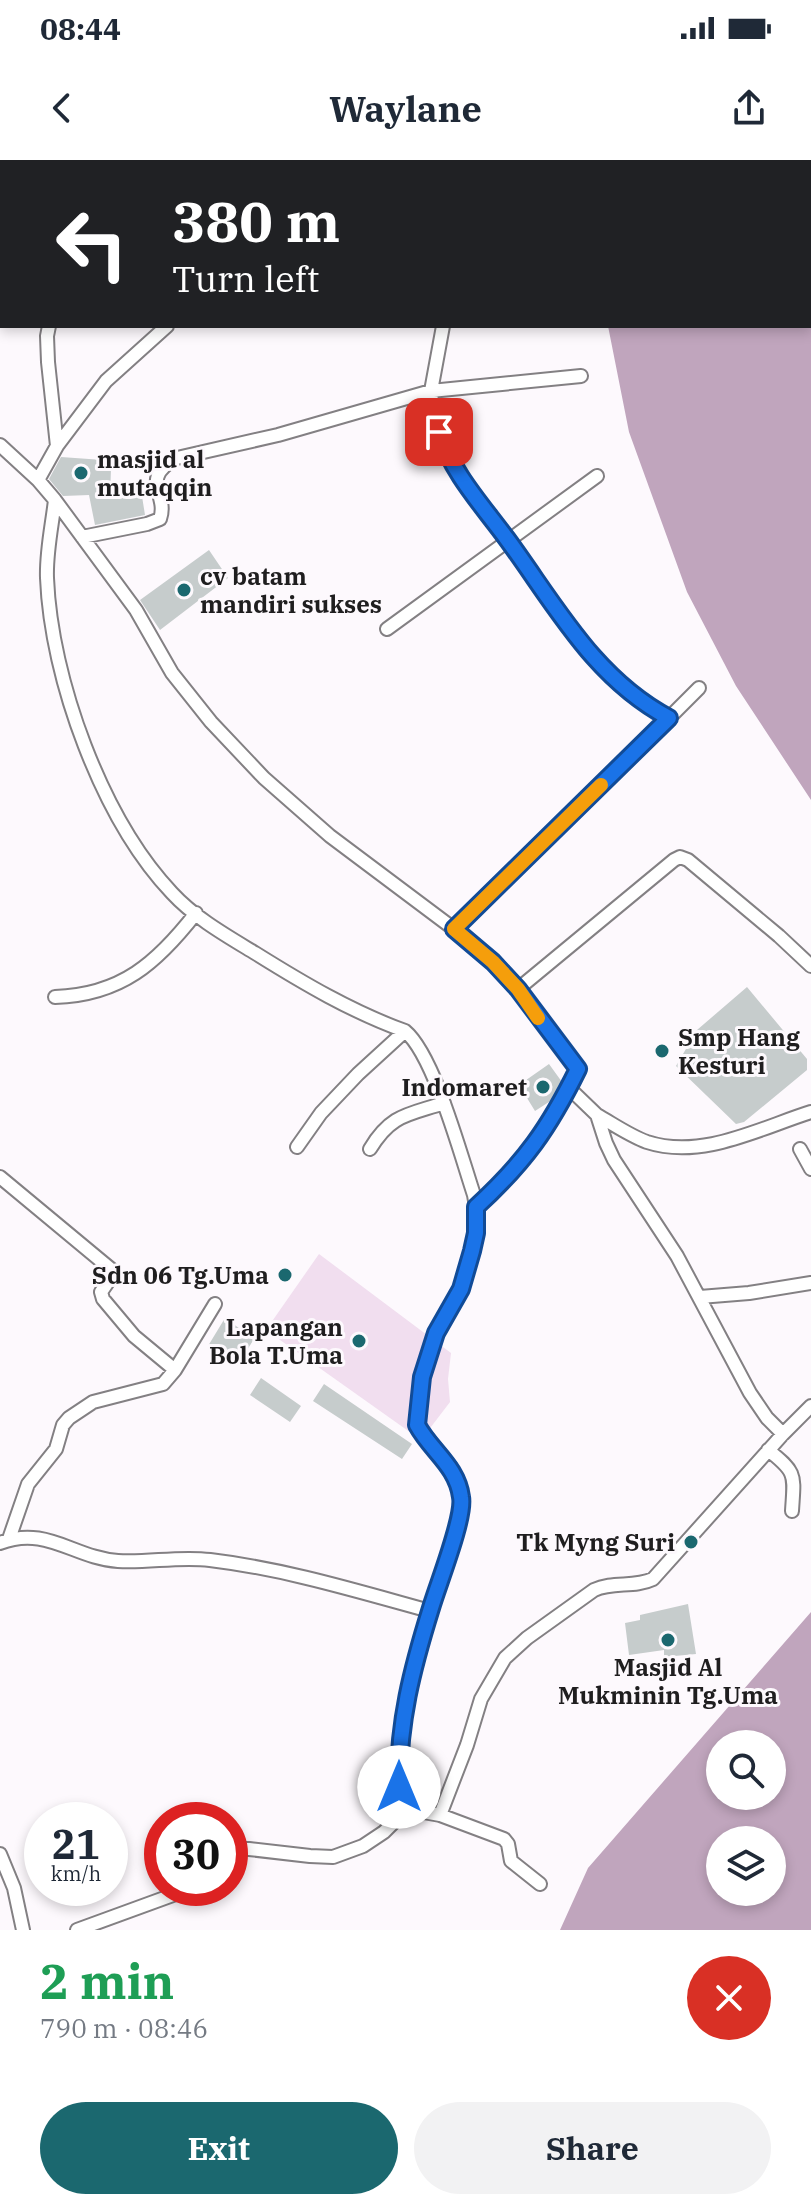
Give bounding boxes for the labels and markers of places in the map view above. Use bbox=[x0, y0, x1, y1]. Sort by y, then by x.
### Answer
pin bbox=[405, 398, 473, 466]
place label: masjid al mutaqqin bbox=[97, 443, 213, 503]
marker: masjid al mutaqqin bbox=[72, 464, 90, 482]
place label: cv batam mandiri sukses bbox=[200, 560, 382, 620]
marker: cv batam mandiri sukses bbox=[175, 581, 193, 599]
place label: Smp Hang Kesturi bbox=[678, 1021, 800, 1081]
marker: Smp Hang Kesturi bbox=[653, 1042, 671, 1060]
place label: Indomaret bbox=[401, 1071, 527, 1103]
marker: Indomaret bbox=[534, 1078, 552, 1096]
place label: Sdn 06 Tg.Uma bbox=[92, 1259, 269, 1291]
marker: Sdn 06 Tg.Uma bbox=[276, 1266, 294, 1284]
place label: Lapangan Bola T.Uma bbox=[209, 1311, 343, 1371]
marker: Lapangan Bola T.Uma bbox=[350, 1332, 368, 1350]
place label: Tk Myng Suri bbox=[516, 1526, 675, 1558]
marker: Tk Myng Suri bbox=[682, 1533, 700, 1551]
marker: Masjid Al Mukminin Tg.Uma bbox=[659, 1631, 677, 1649]
place label: Masjid Al Mukminin Tg.Uma bbox=[558, 1651, 778, 1711]

